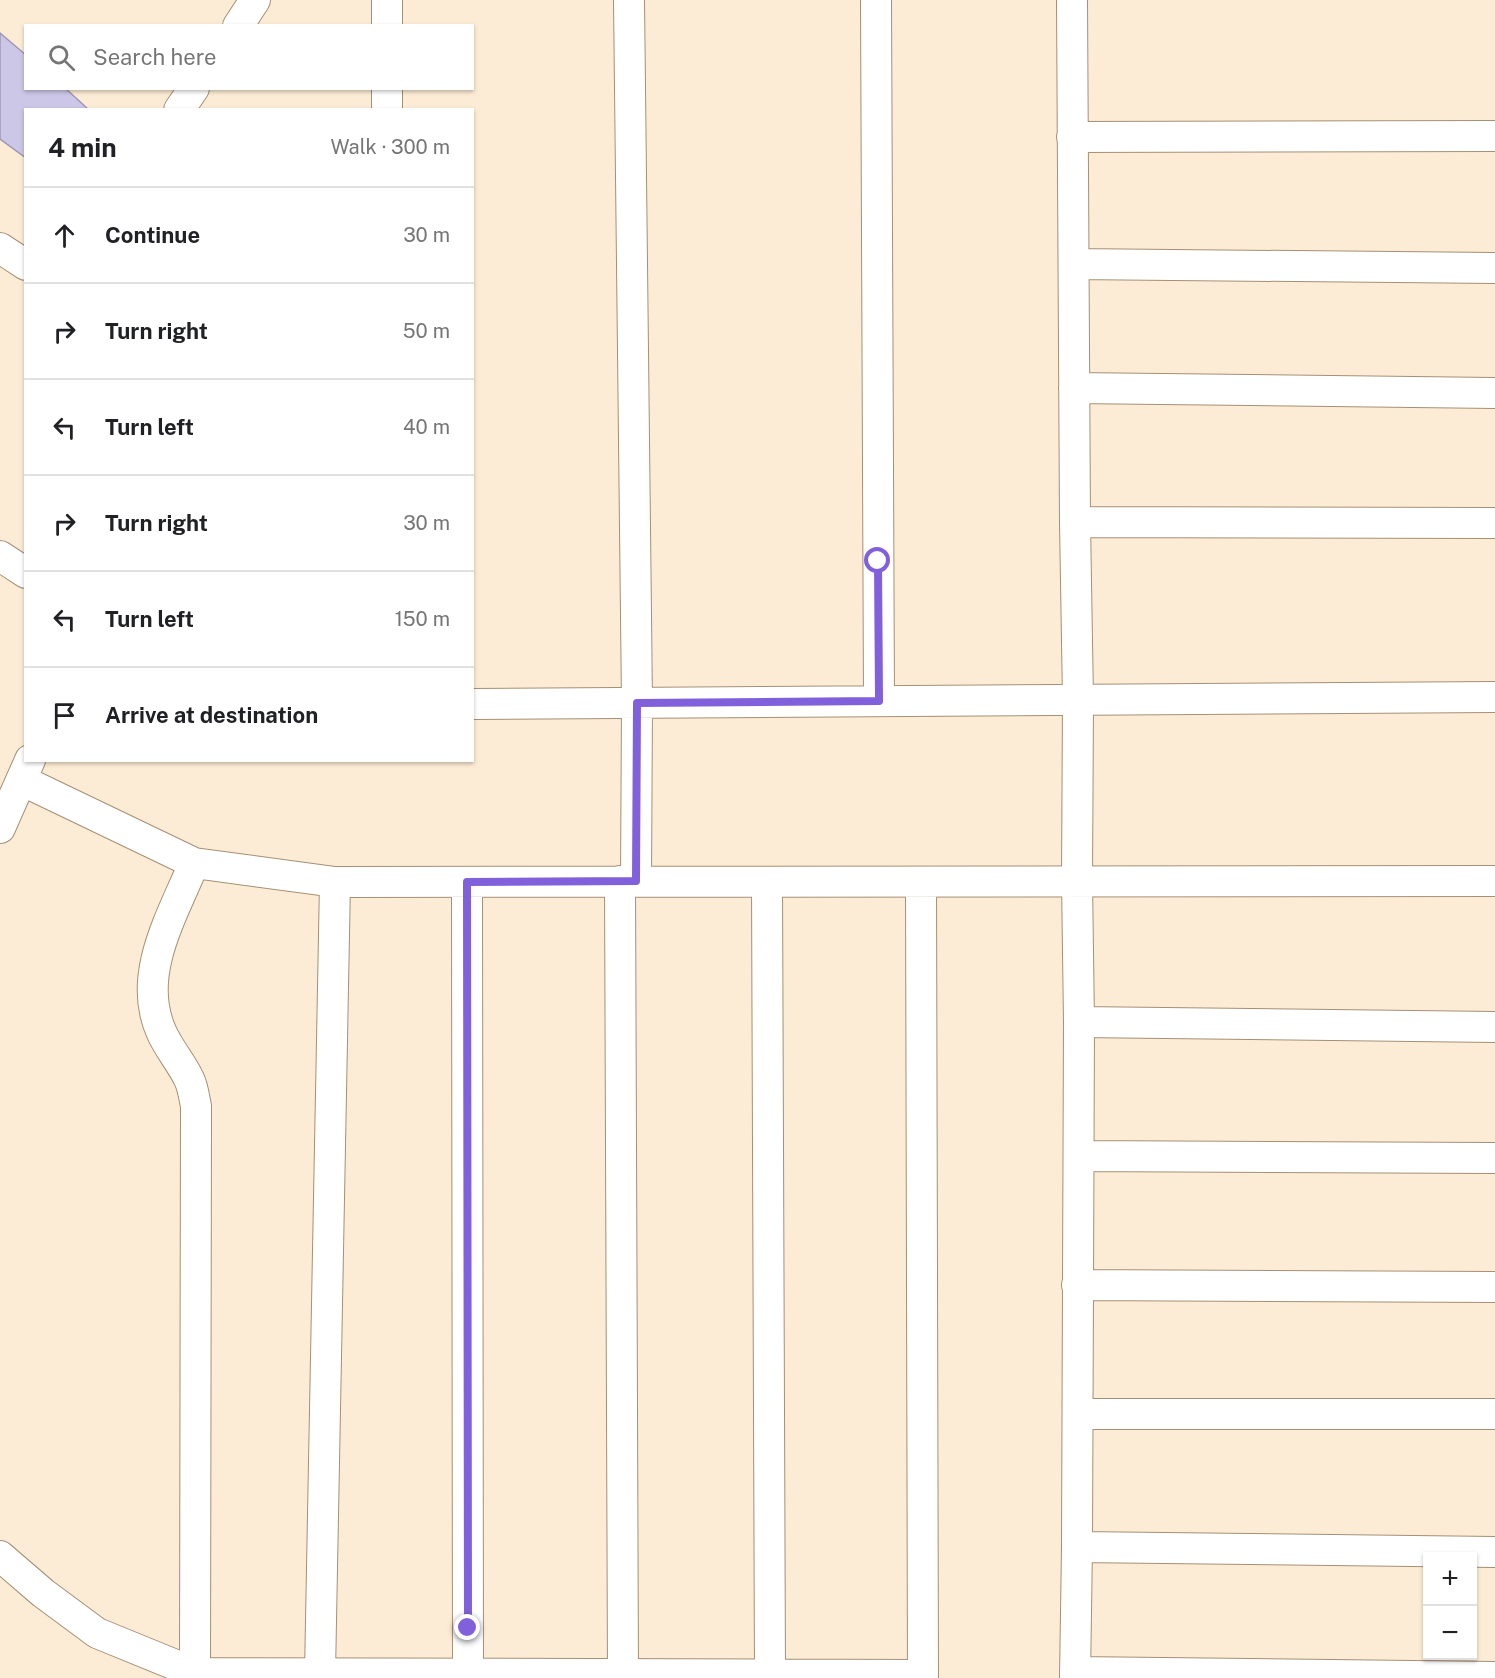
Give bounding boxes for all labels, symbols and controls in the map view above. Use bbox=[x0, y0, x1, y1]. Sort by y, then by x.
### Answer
search box bbox=[24, 24, 474, 90]
icon: search bbox=[45, 41, 78, 74]
text: Search here bbox=[93, 44, 217, 70]
text: 4 min bbox=[48, 132, 117, 163]
text: Walk · 300 m bbox=[330, 135, 450, 159]
icon: ahead bbox=[48, 219, 81, 252]
text: Continue bbox=[105, 222, 200, 248]
text: 30 m bbox=[403, 223, 450, 247]
icon: right bbox=[48, 315, 81, 348]
text: Turn right bbox=[105, 318, 208, 344]
text: 50 m bbox=[403, 319, 450, 343]
icon: left bbox=[48, 411, 81, 444]
text: Turn left bbox=[105, 414, 194, 440]
text: 40 m bbox=[403, 415, 450, 439]
icon: right bbox=[48, 507, 81, 540]
text: Turn right bbox=[105, 510, 208, 536]
text: 30 m bbox=[403, 511, 450, 535]
route start bbox=[864, 547, 890, 573]
icon: left bbox=[48, 603, 81, 636]
text: Turn left bbox=[105, 606, 194, 632]
text: 150 m bbox=[395, 607, 450, 631]
icon: arrive bbox=[48, 699, 81, 732]
text: Arrive at destination bbox=[105, 702, 318, 728]
map controls bbox=[1423, 1552, 1477, 1660]
button: + bbox=[1423, 1552, 1477, 1606]
button: − bbox=[1423, 1606, 1477, 1660]
route end bbox=[454, 1614, 480, 1640]

